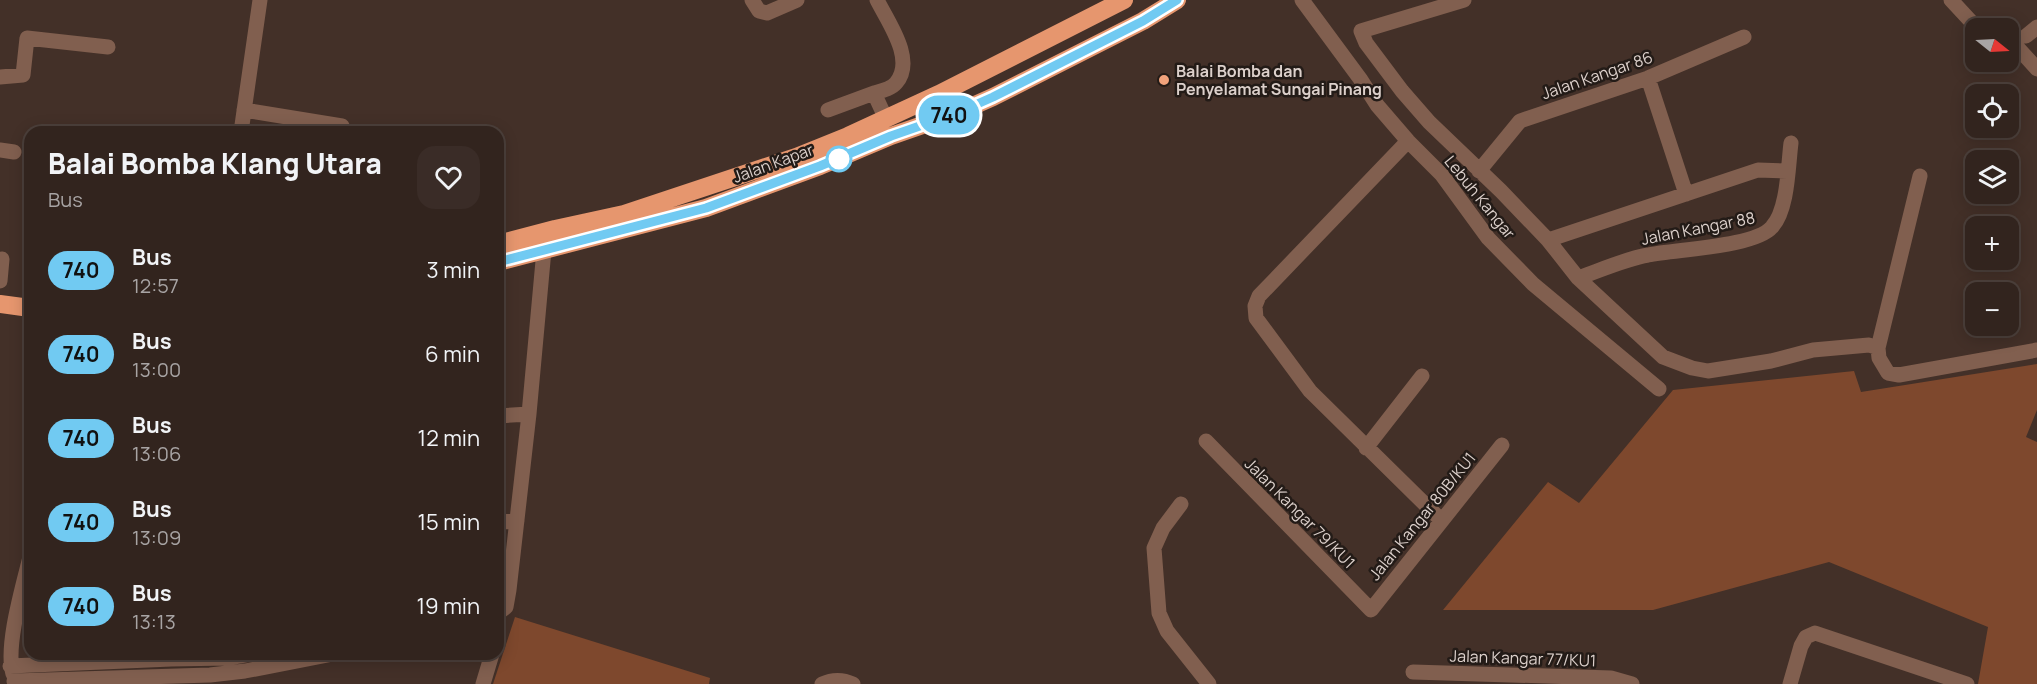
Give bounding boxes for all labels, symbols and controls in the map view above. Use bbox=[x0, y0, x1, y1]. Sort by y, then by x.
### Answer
north arrow bbox=[1965, 18, 2019, 72]
map controls bbox=[1965, 18, 2019, 336]
street label: Jalan Kangar 86 bbox=[1539, 46, 1655, 104]
place label: Balai Bomba dan Penyelamat Sungai Pinang bbox=[1176, 60, 1382, 100]
marker: Balai Bomba dan Penyelamat Sungai Pinang bbox=[1157, 73, 1171, 87]
button: locate bbox=[1965, 84, 2019, 138]
line badge: 740 bbox=[914, 96, 984, 134]
text: 740 bbox=[931, 101, 967, 129]
street label: Jalan Kapar bbox=[730, 138, 817, 188]
text: Balai Bomba Klang Utara bbox=[48, 144, 382, 182]
button: heart bbox=[417, 146, 480, 209]
unlabelled marker bbox=[826, 146, 852, 172]
button: layers bbox=[1965, 150, 2019, 204]
street label: Lebuh Kangar bbox=[1440, 151, 1521, 243]
text: Bus bbox=[48, 186, 83, 213]
street label: Jalan Kangar 88 bbox=[1639, 206, 1757, 250]
button: + bbox=[1965, 216, 2019, 270]
text: Bus bbox=[132, 242, 172, 272]
text: 3 min bbox=[427, 255, 480, 285]
text: 740 bbox=[63, 256, 99, 284]
text: 12:57 bbox=[132, 272, 179, 299]
button: − bbox=[1965, 282, 2019, 336]
text: Bus bbox=[132, 326, 172, 356]
text: 6 min bbox=[425, 339, 480, 369]
text: 740 bbox=[63, 340, 99, 368]
text: 13:00 bbox=[132, 356, 181, 383]
text: Bus bbox=[132, 410, 172, 440]
text: 12 min bbox=[418, 423, 480, 453]
text: 740 bbox=[63, 424, 99, 452]
text: 13:06 bbox=[132, 440, 181, 467]
street label: Jalan Kangar 80B/KU1 bbox=[1363, 447, 1481, 585]
street label: Jalan Kangar 79/KU1 bbox=[1240, 453, 1360, 573]
text: Bus bbox=[132, 494, 172, 524]
text: 15 min bbox=[417, 507, 480, 537]
text: 740 bbox=[63, 508, 99, 536]
text: 13:09 bbox=[132, 524, 181, 551]
text: Bus bbox=[132, 578, 172, 608]
text: 19 min bbox=[417, 591, 480, 621]
text: 740 bbox=[63, 592, 99, 620]
text: 13:13 bbox=[132, 608, 176, 635]
street label: Jalan Kangar 77/KU1 bbox=[1449, 644, 1597, 672]

